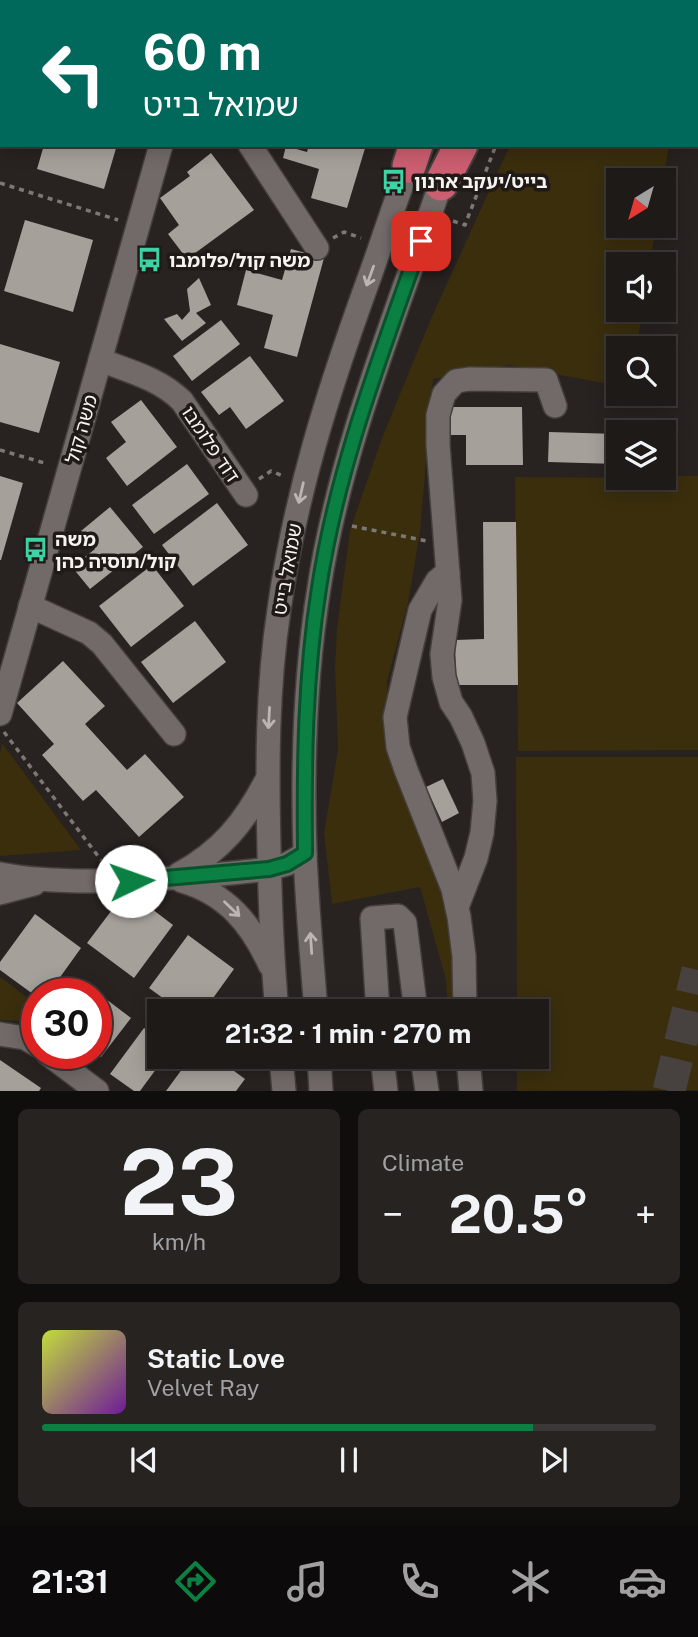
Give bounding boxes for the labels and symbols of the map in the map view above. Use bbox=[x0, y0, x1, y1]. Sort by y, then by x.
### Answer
bus stop icon: בייט/יעקב ארנון bbox=[380, 167, 408, 195]
north arrow bbox=[606, 168, 676, 238]
place label: בייט/יעקב ארנון bbox=[414, 170, 548, 192]
pin bbox=[391, 211, 451, 271]
bus stop icon: משה קול/פלומבו bbox=[135, 246, 163, 274]
place label: משה קול/פלומבו bbox=[169, 249, 310, 271]
one-way arrow bbox=[363, 265, 375, 287]
street label: משה קול bbox=[61, 392, 101, 466]
street label: דוד פלומבו bbox=[178, 402, 244, 486]
one-way arrow bbox=[294, 481, 307, 504]
street label: שמואל בייט bbox=[268, 522, 306, 616]
place label: משה קול/תוסיה כהן bbox=[55, 528, 176, 572]
bus stop icon: משה קול/תוסיה כהן bbox=[21, 536, 49, 564]
one-way arrow bbox=[262, 706, 275, 728]
position arrow bbox=[94, 844, 168, 918]
one-way arrow bbox=[223, 901, 240, 918]
one-way arrow bbox=[304, 933, 317, 955]
speed limit sign: 30 bbox=[21, 978, 112, 1069]

